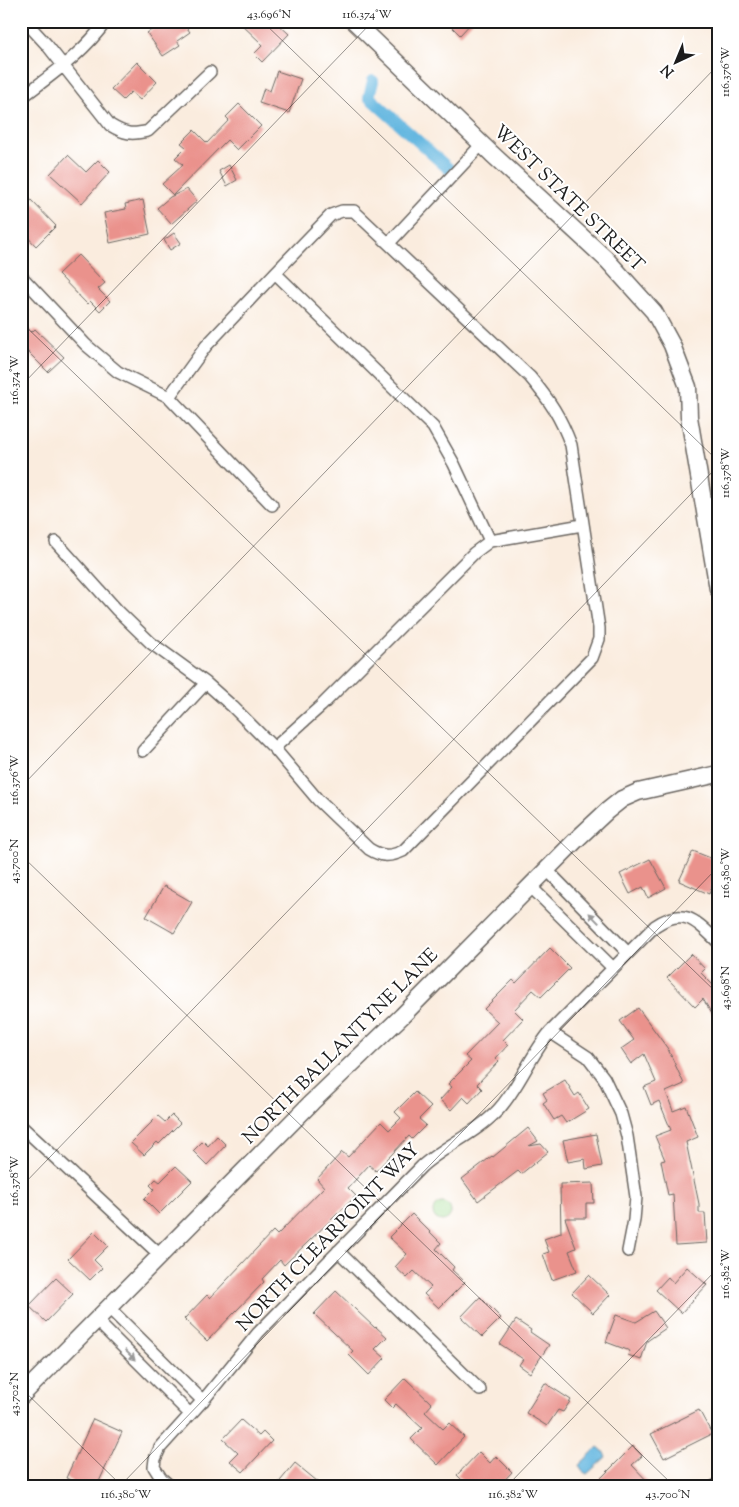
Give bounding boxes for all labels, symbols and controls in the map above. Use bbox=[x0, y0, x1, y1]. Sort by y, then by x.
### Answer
text: 43.696°N bbox=[247, 6, 291, 24]
text: 116.374°W bbox=[342, 6, 392, 24]
north arrow bbox=[652, 38, 702, 88]
text: 116.376°W bbox=[717, 46, 735, 97]
text: N bbox=[657, 59, 679, 81]
street label: WEST STATE STREET bbox=[486, 119, 650, 279]
text: 116.374°W bbox=[6, 355, 24, 405]
text: 116.378°W bbox=[717, 447, 735, 498]
text: 116.376°W bbox=[6, 754, 24, 805]
text: 43.700°N bbox=[6, 838, 24, 883]
text: 116.380°W bbox=[717, 847, 735, 898]
one-way arrow bbox=[588, 912, 600, 924]
street label: NORTH BALLANTYNE LANE bbox=[237, 943, 445, 1151]
text: 43.698°N bbox=[717, 966, 735, 1010]
street label: NORTH CLEARPOINT WAY bbox=[231, 1137, 427, 1339]
text: 116.378°W bbox=[6, 1155, 24, 1206]
text: 116.382°W bbox=[717, 1249, 735, 1299]
one-way arrow bbox=[124, 1348, 136, 1360]
text: 43.702°N bbox=[6, 1372, 24, 1416]
text: 116.380°W bbox=[101, 1486, 152, 1504]
text: 116.382°W bbox=[488, 1486, 538, 1504]
text: 43.700°N bbox=[646, 1486, 691, 1504]

